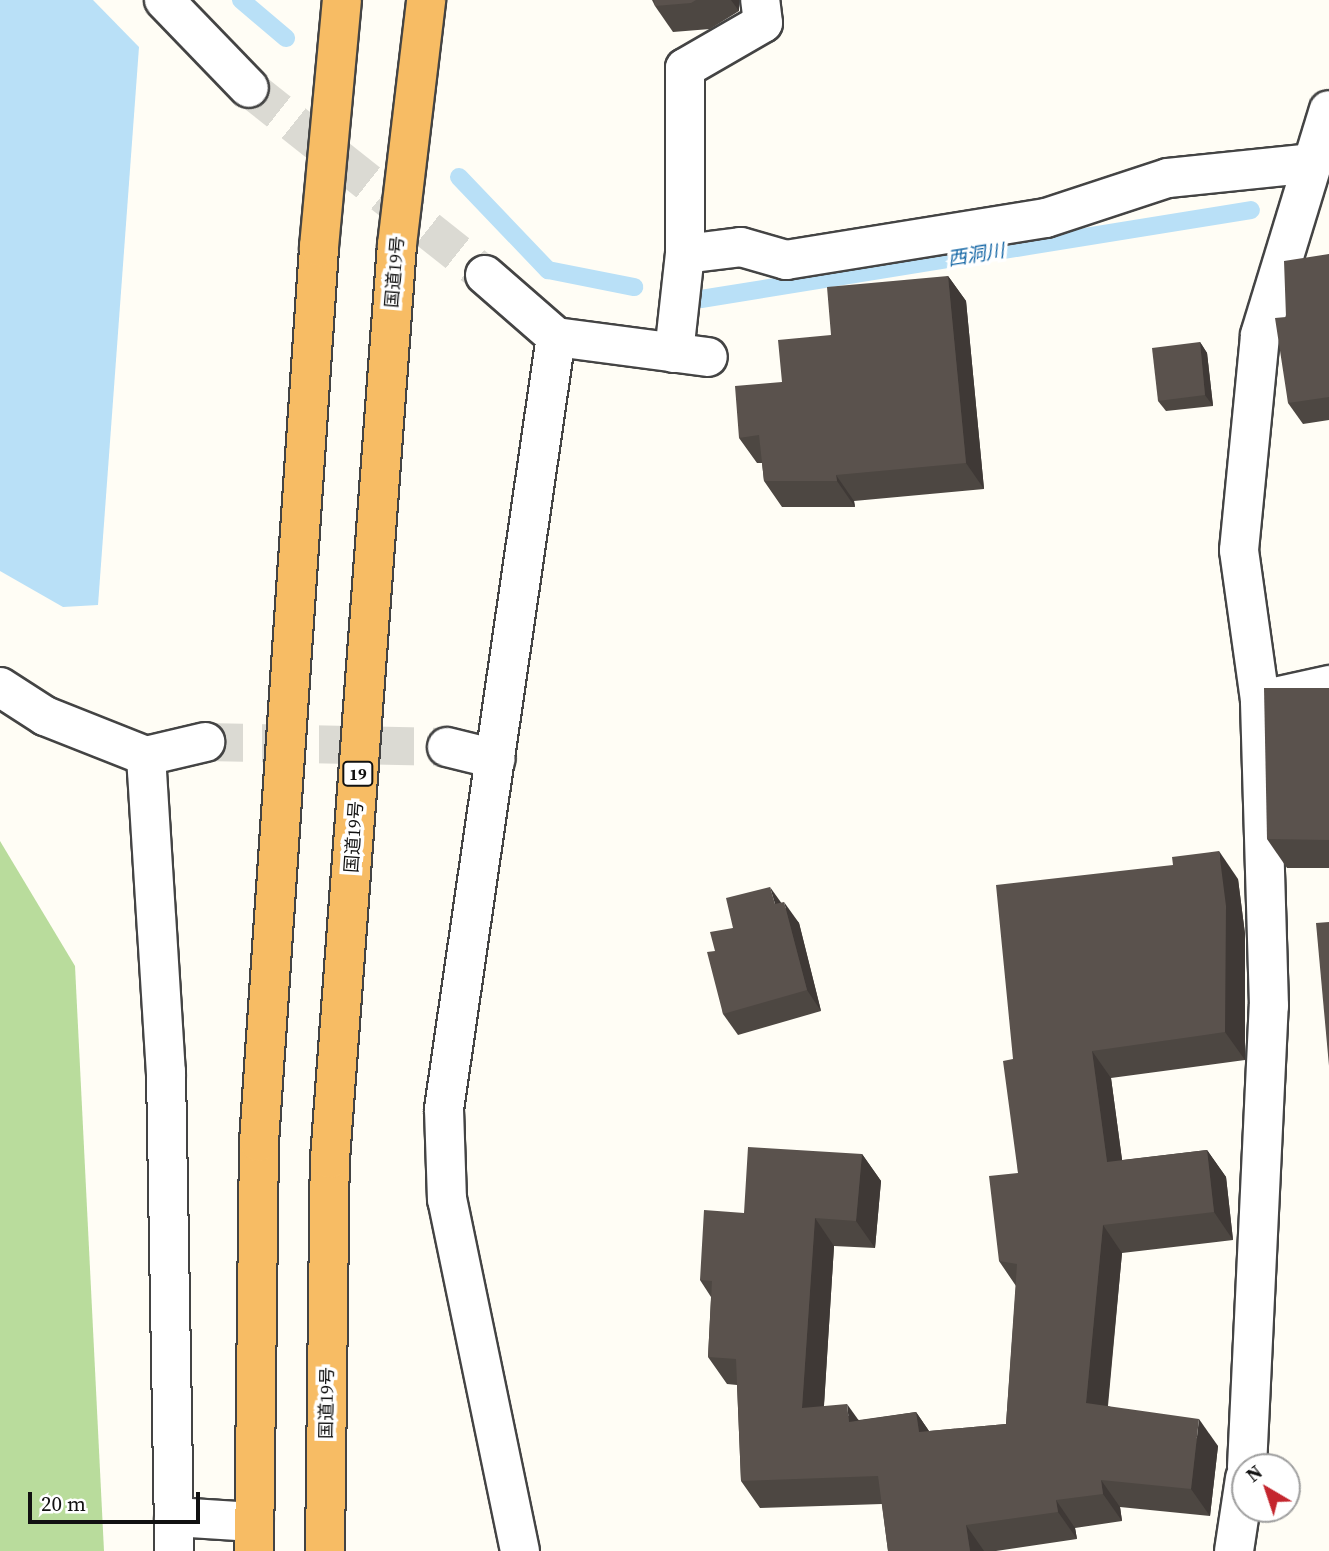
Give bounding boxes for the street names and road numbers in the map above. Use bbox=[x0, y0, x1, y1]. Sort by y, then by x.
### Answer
street label: 国道19号 bbox=[381, 235, 409, 309]
road number: 19 bbox=[342, 762, 374, 786]
street label: 国道19号 bbox=[341, 800, 367, 874]
street label: 国道19号 bbox=[316, 1367, 338, 1439]

